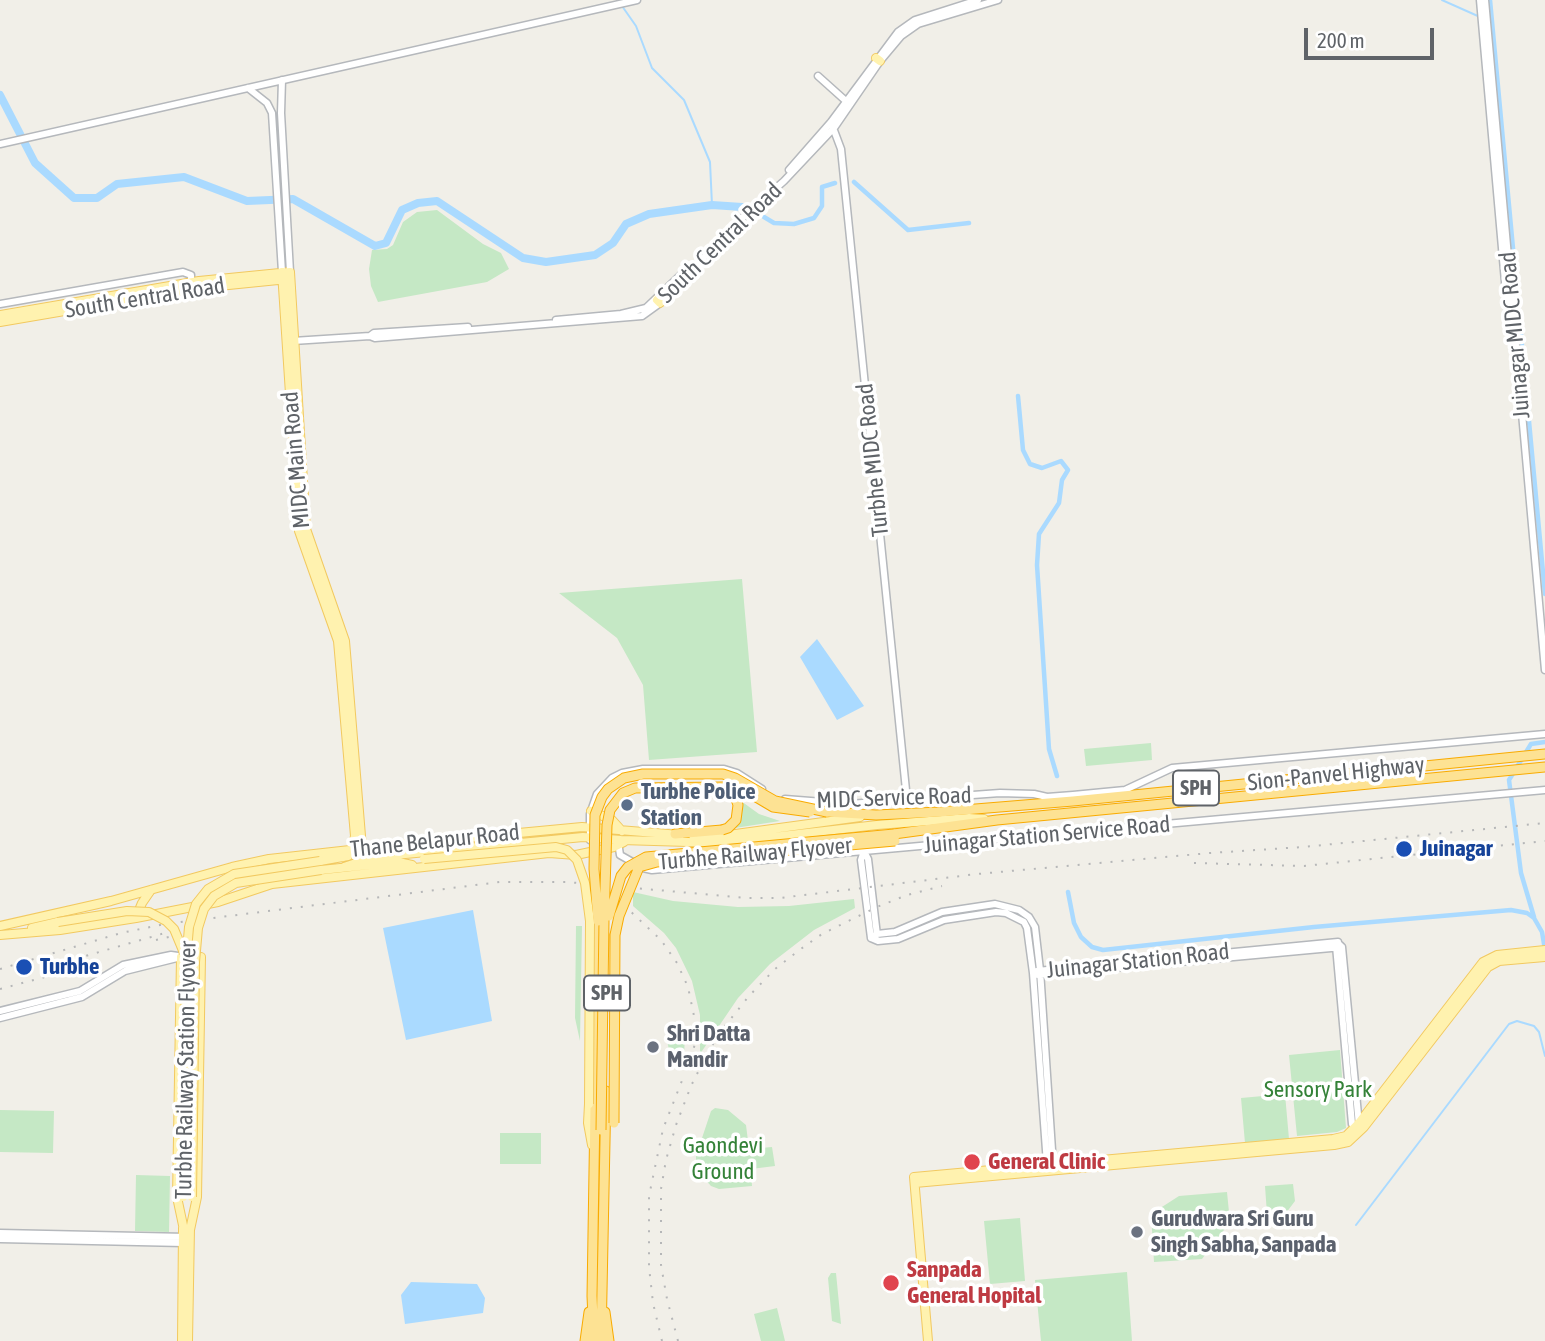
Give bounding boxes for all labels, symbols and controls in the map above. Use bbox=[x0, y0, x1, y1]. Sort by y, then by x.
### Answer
scale bar bbox=[1307, 14, 1436, 58]
text: 200 m bbox=[1317, 28, 1365, 52]
street label: South Central Road bbox=[652, 177, 788, 309]
street label: Juinagar MIDC Road bbox=[1494, 250, 1536, 420]
street label: South Central Road bbox=[63, 272, 227, 324]
street label: Turbhe MIDC Road bbox=[851, 382, 895, 538]
street label: MIDC Main Road bbox=[276, 390, 316, 530]
street label: Sion-Panvel Highway bbox=[1246, 751, 1426, 797]
road number: SPH bbox=[1173, 770, 1219, 806]
place label: Turbhe Police Station bbox=[641, 778, 756, 832]
street label: MIDC Service Road bbox=[816, 781, 972, 815]
marker: Turbhe Police Station bbox=[619, 797, 635, 813]
street label: Juinagar Station Service Road bbox=[923, 810, 1171, 860]
street label: Thane Belapur Road bbox=[349, 818, 521, 864]
street label: Turbhe Railway Flyover bbox=[657, 832, 853, 876]
place label: Juinagar bbox=[1420, 835, 1493, 863]
marker: Juinagar bbox=[1394, 839, 1414, 859]
street label: Juinagar Station Road bbox=[1045, 938, 1231, 984]
street label: Turbhe Railway Station Flyover bbox=[170, 941, 202, 1199]
place label: Turbhe bbox=[40, 953, 99, 981]
marker: Turbhe bbox=[14, 957, 34, 977]
road number: SPH bbox=[584, 976, 630, 1010]
place label: Shri Datta Mandir bbox=[667, 1020, 751, 1074]
marker: Shri Datta Mandir bbox=[645, 1039, 661, 1055]
park label: Sensory Park bbox=[1264, 1076, 1372, 1104]
park label: Gaondevi Ground bbox=[683, 1132, 763, 1186]
place label: General Clinic bbox=[988, 1148, 1105, 1176]
marker: General Clinic bbox=[962, 1152, 982, 1172]
place label: Gurudwara Sri Guru Singh Sabha, Sanpada bbox=[1151, 1205, 1336, 1259]
marker: Gurudwara Sri Guru Singh Sabha, Sanpada bbox=[1129, 1224, 1145, 1240]
place label: Sanpada General Hopital bbox=[907, 1256, 1041, 1310]
marker: Sanpada General Hopital bbox=[881, 1273, 901, 1293]

